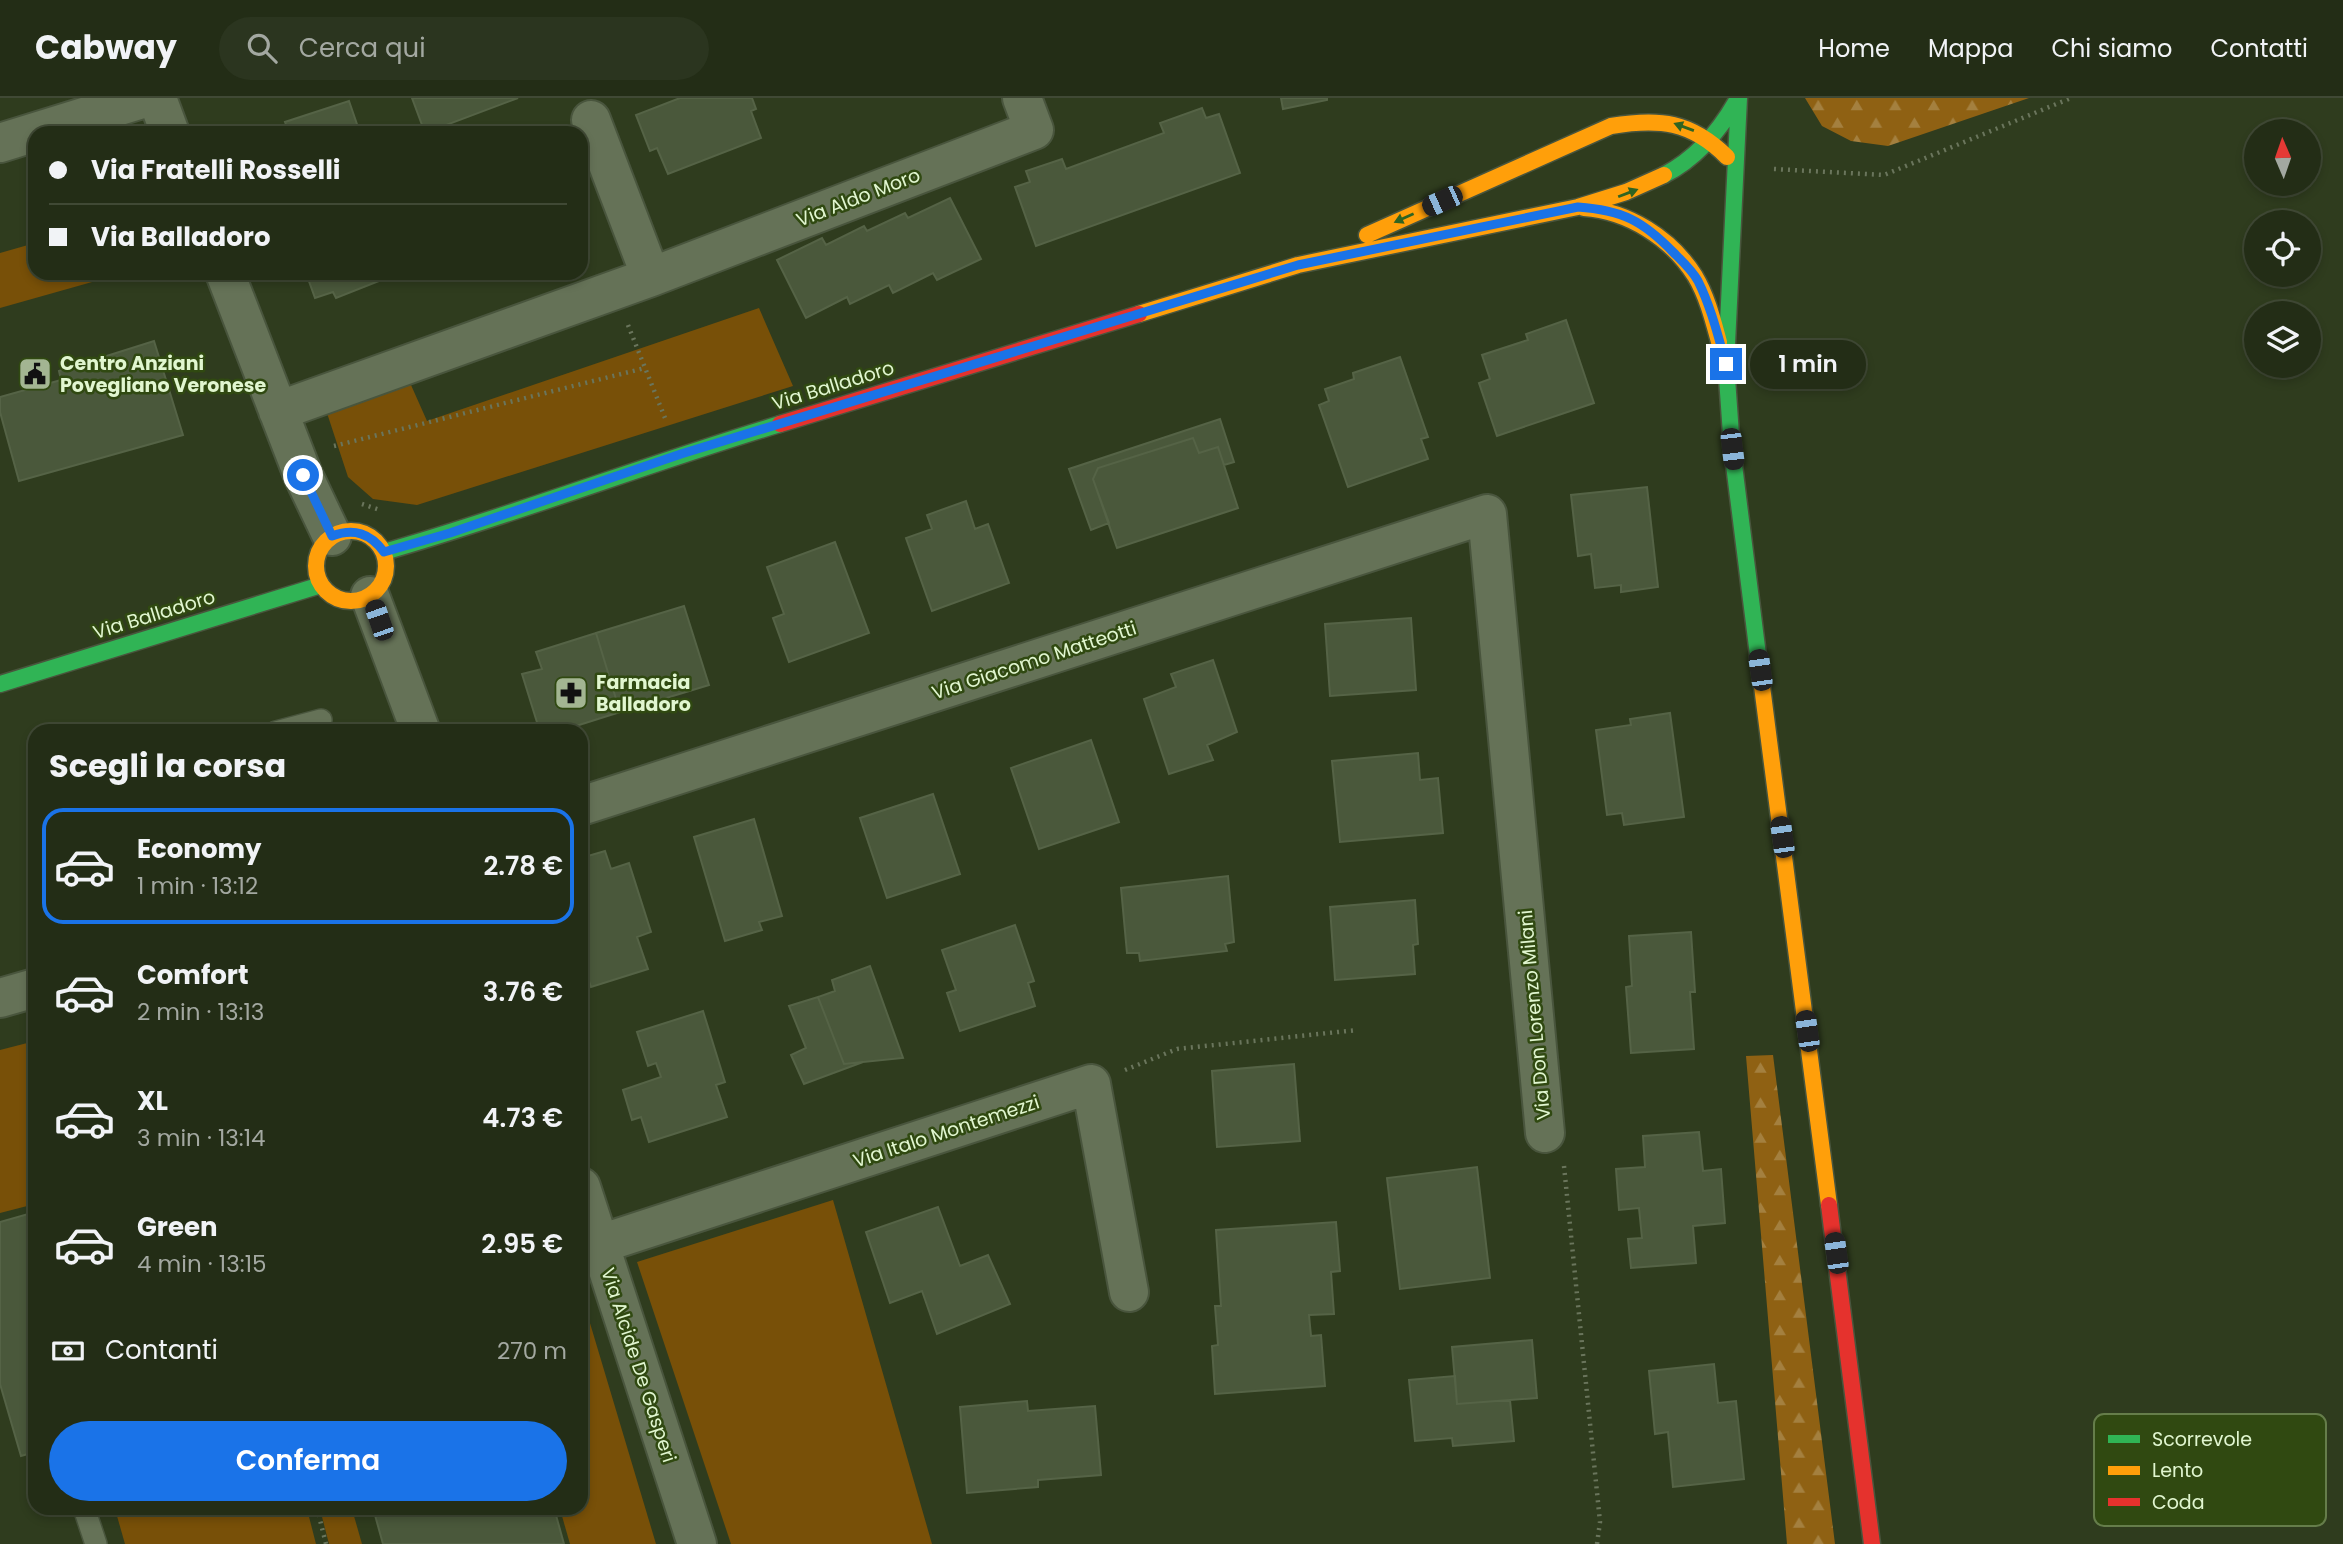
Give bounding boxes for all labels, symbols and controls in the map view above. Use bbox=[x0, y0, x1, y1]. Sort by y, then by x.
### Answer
search box bbox=[219, 17, 709, 80]
text: Cabway bbox=[35, 24, 177, 71]
icon: search bbox=[243, 29, 281, 67]
text: Cerca qui bbox=[299, 30, 426, 66]
text: Home bbox=[1818, 32, 1890, 65]
text: Mappa bbox=[1928, 32, 2013, 65]
text: Chi siamo bbox=[2051, 32, 2172, 65]
text: Contatti bbox=[2210, 32, 2308, 65]
north arrow bbox=[2244, 119, 2320, 196]
map controls bbox=[2244, 119, 2321, 378]
one-way arrow bbox=[1673, 122, 1694, 133]
text: Via Fratelli Rosselli bbox=[91, 152, 340, 188]
street label: Via Aldo Moro bbox=[792, 161, 924, 234]
car bbox=[1419, 183, 1466, 219]
one-way arrow bbox=[1617, 187, 1638, 198]
button: locate bbox=[2244, 210, 2321, 287]
one-way arrow bbox=[1394, 212, 1414, 224]
text: Via Balladoro bbox=[91, 219, 271, 255]
button: layers bbox=[2244, 301, 2321, 378]
callout: 1 min bbox=[1750, 340, 1866, 388]
route end bbox=[1710, 348, 1742, 380]
text: 1 min bbox=[1778, 348, 1838, 380]
place label: Centro Anziani Povegliano Veronese bbox=[60, 350, 266, 399]
street label: Via Balladoro bbox=[769, 354, 898, 417]
public building icon: Centro Anziani Povegliano Veronese bbox=[16, 355, 54, 393]
car bbox=[1720, 427, 1745, 471]
route start bbox=[287, 459, 319, 491]
street label: Via Balladoro bbox=[90, 583, 219, 646]
car bbox=[363, 597, 396, 643]
street label: Via Giacomo Matteotti bbox=[928, 615, 1140, 706]
car bbox=[1747, 648, 1774, 692]
place label: Farmacia Balladoro bbox=[596, 669, 691, 718]
pharmacy icon: Farmacia Balladoro bbox=[552, 674, 590, 712]
text: Scegli la corsa bbox=[49, 743, 286, 788]
car bbox=[1769, 815, 1796, 859]
text: Economy bbox=[137, 831, 261, 867]
icon: car bbox=[53, 835, 116, 898]
text: 2.78 € bbox=[483, 848, 563, 884]
text: 1 min · 13:12 bbox=[137, 870, 258, 902]
street label: Via Don Lorenzo Milani bbox=[1512, 909, 1557, 1121]
text: Comfort bbox=[137, 957, 249, 993]
icon: car bbox=[53, 961, 116, 1024]
text: 3.76 € bbox=[483, 974, 563, 1010]
text: 2 min · 13:13 bbox=[137, 996, 264, 1028]
car bbox=[1794, 1009, 1821, 1053]
text: XL bbox=[137, 1083, 168, 1119]
icon: car bbox=[53, 1087, 116, 1150]
street label: Via Italo Montemezzi bbox=[850, 1089, 1043, 1174]
text: 4.73 € bbox=[482, 1100, 563, 1136]
text: 3 min · 13:14 bbox=[137, 1122, 266, 1154]
text: Green bbox=[137, 1209, 218, 1245]
icon: car bbox=[53, 1213, 116, 1276]
text: 2.95 € bbox=[481, 1226, 563, 1262]
car bbox=[1823, 1231, 1850, 1275]
text: 4 min · 13:15 bbox=[137, 1248, 266, 1280]
street label: Via Alcide De Gasperi bbox=[594, 1264, 683, 1466]
icon: cash bbox=[49, 1332, 87, 1370]
text: Contanti bbox=[105, 1332, 218, 1368]
text: 270 m bbox=[497, 1335, 567, 1367]
legend bbox=[2094, 1414, 2326, 1526]
button: Conferma bbox=[49, 1421, 567, 1501]
text: Scorrevole bbox=[2152, 1426, 2252, 1453]
text: Lento bbox=[2152, 1457, 2203, 1484]
text: Coda bbox=[2152, 1489, 2205, 1516]

